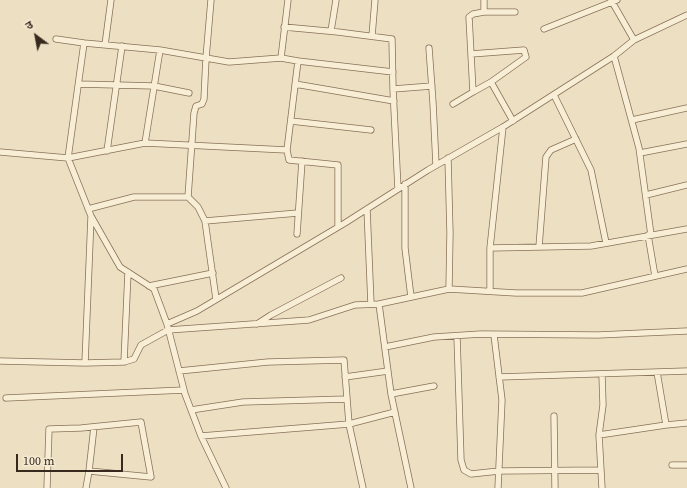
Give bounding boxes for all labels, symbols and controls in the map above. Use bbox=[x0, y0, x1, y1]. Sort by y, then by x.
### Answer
north arrow bbox=[16, 16, 56, 56]
text: उ bbox=[23, 17, 36, 33]
scale bar bbox=[18, 446, 125, 472]
text: 100 m bbox=[23, 453, 55, 469]

